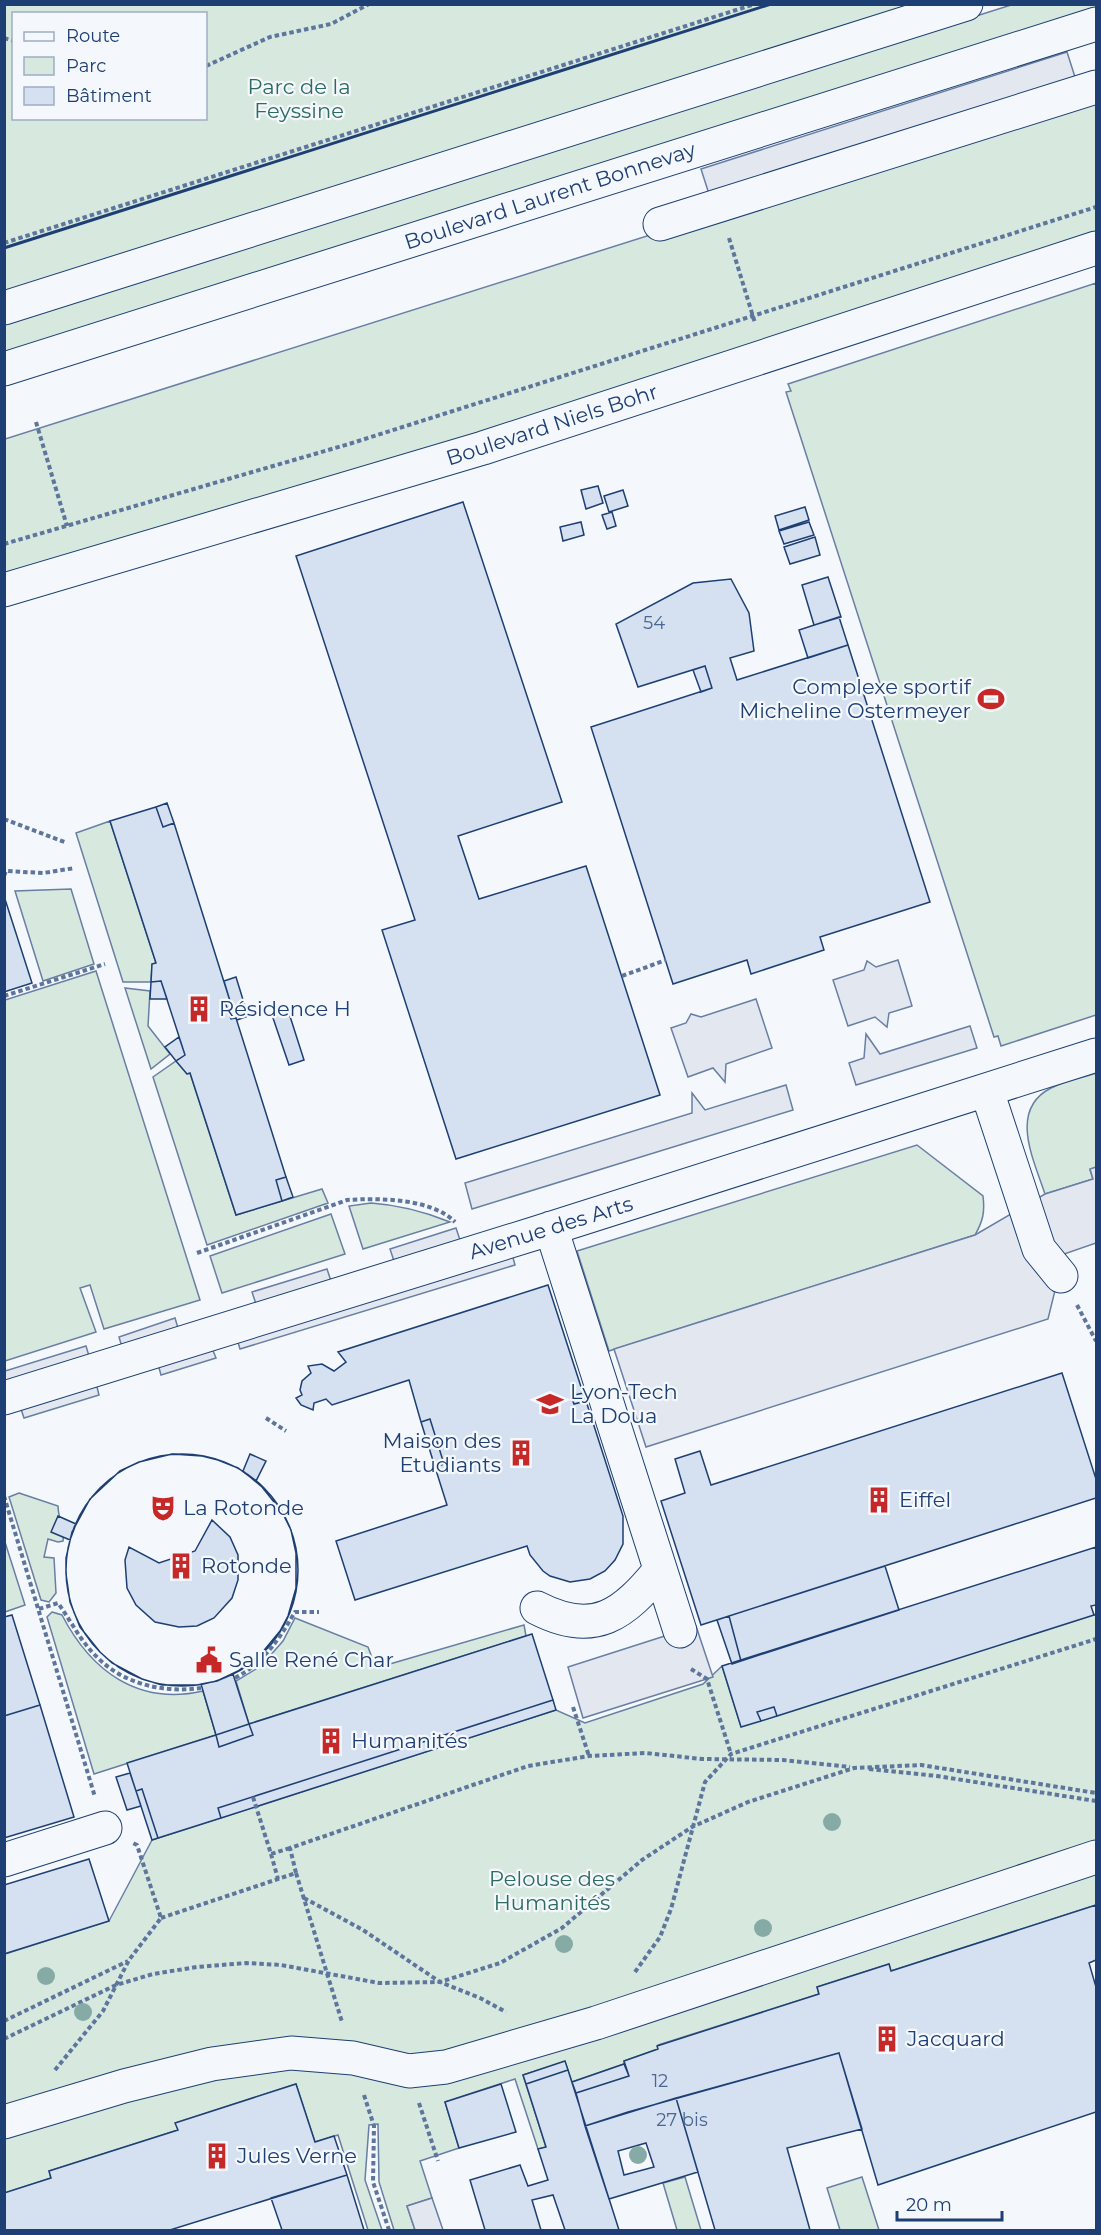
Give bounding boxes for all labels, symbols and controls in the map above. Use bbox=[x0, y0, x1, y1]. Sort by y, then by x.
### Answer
legend bbox=[12, 12, 207, 120]
text: Route bbox=[66, 25, 120, 47]
text: Parc bbox=[66, 55, 106, 77]
park label: Parc de la Feyssine bbox=[247, 74, 351, 123]
text: Bâtiment bbox=[66, 85, 152, 107]
street label: Boulevard Laurent Bonnevay bbox=[401, 136, 699, 254]
street label: Boulevard Niels Bohr bbox=[443, 379, 661, 471]
house number: 54 bbox=[643, 612, 665, 634]
place label: Complexe sportif Micheline Ostermeyer bbox=[739, 674, 972, 723]
sports icon: Complexe sportif Micheline Ostermeyer bbox=[976, 684, 1006, 714]
building icon: Résidence H bbox=[184, 994, 214, 1024]
place label: Résidence H bbox=[219, 996, 351, 1021]
street label: Avenue des Arts bbox=[466, 1191, 636, 1264]
place label: Lyon-Tech La Doua bbox=[570, 1379, 678, 1428]
school or university icon: Lyon-Tech La Doua bbox=[535, 1389, 565, 1419]
place label: Maison des Etudiants bbox=[383, 1428, 501, 1477]
building icon: Maison des Etudiants bbox=[506, 1438, 536, 1468]
building icon: Eiffel bbox=[864, 1485, 894, 1515]
place label: Eiffel bbox=[899, 1487, 951, 1512]
theatre icon: La Rotonde bbox=[148, 1493, 178, 1523]
place label: La Rotonde bbox=[183, 1495, 304, 1520]
building icon: Rotonde bbox=[166, 1551, 196, 1581]
place label: Rotonde bbox=[201, 1553, 292, 1578]
public building icon: Salle René Char bbox=[194, 1645, 224, 1675]
place label: Salle René Char bbox=[229, 1647, 394, 1672]
building icon: Humanités bbox=[316, 1726, 346, 1756]
place label: Humanités bbox=[351, 1728, 468, 1753]
park label: Pelouse des Humanités bbox=[489, 1866, 615, 1915]
building icon: Jacquard bbox=[872, 2024, 902, 2054]
place label: Jacquard bbox=[906, 2026, 1005, 2051]
house number: 12 bbox=[652, 2070, 668, 2092]
house number: 27 bis bbox=[656, 2109, 708, 2131]
building icon: Jules Verne bbox=[202, 2141, 232, 2171]
place label: Jules Verne bbox=[236, 2143, 357, 2168]
scale bar bbox=[897, 2184, 1002, 2222]
text: 20 m bbox=[906, 2194, 952, 2216]

